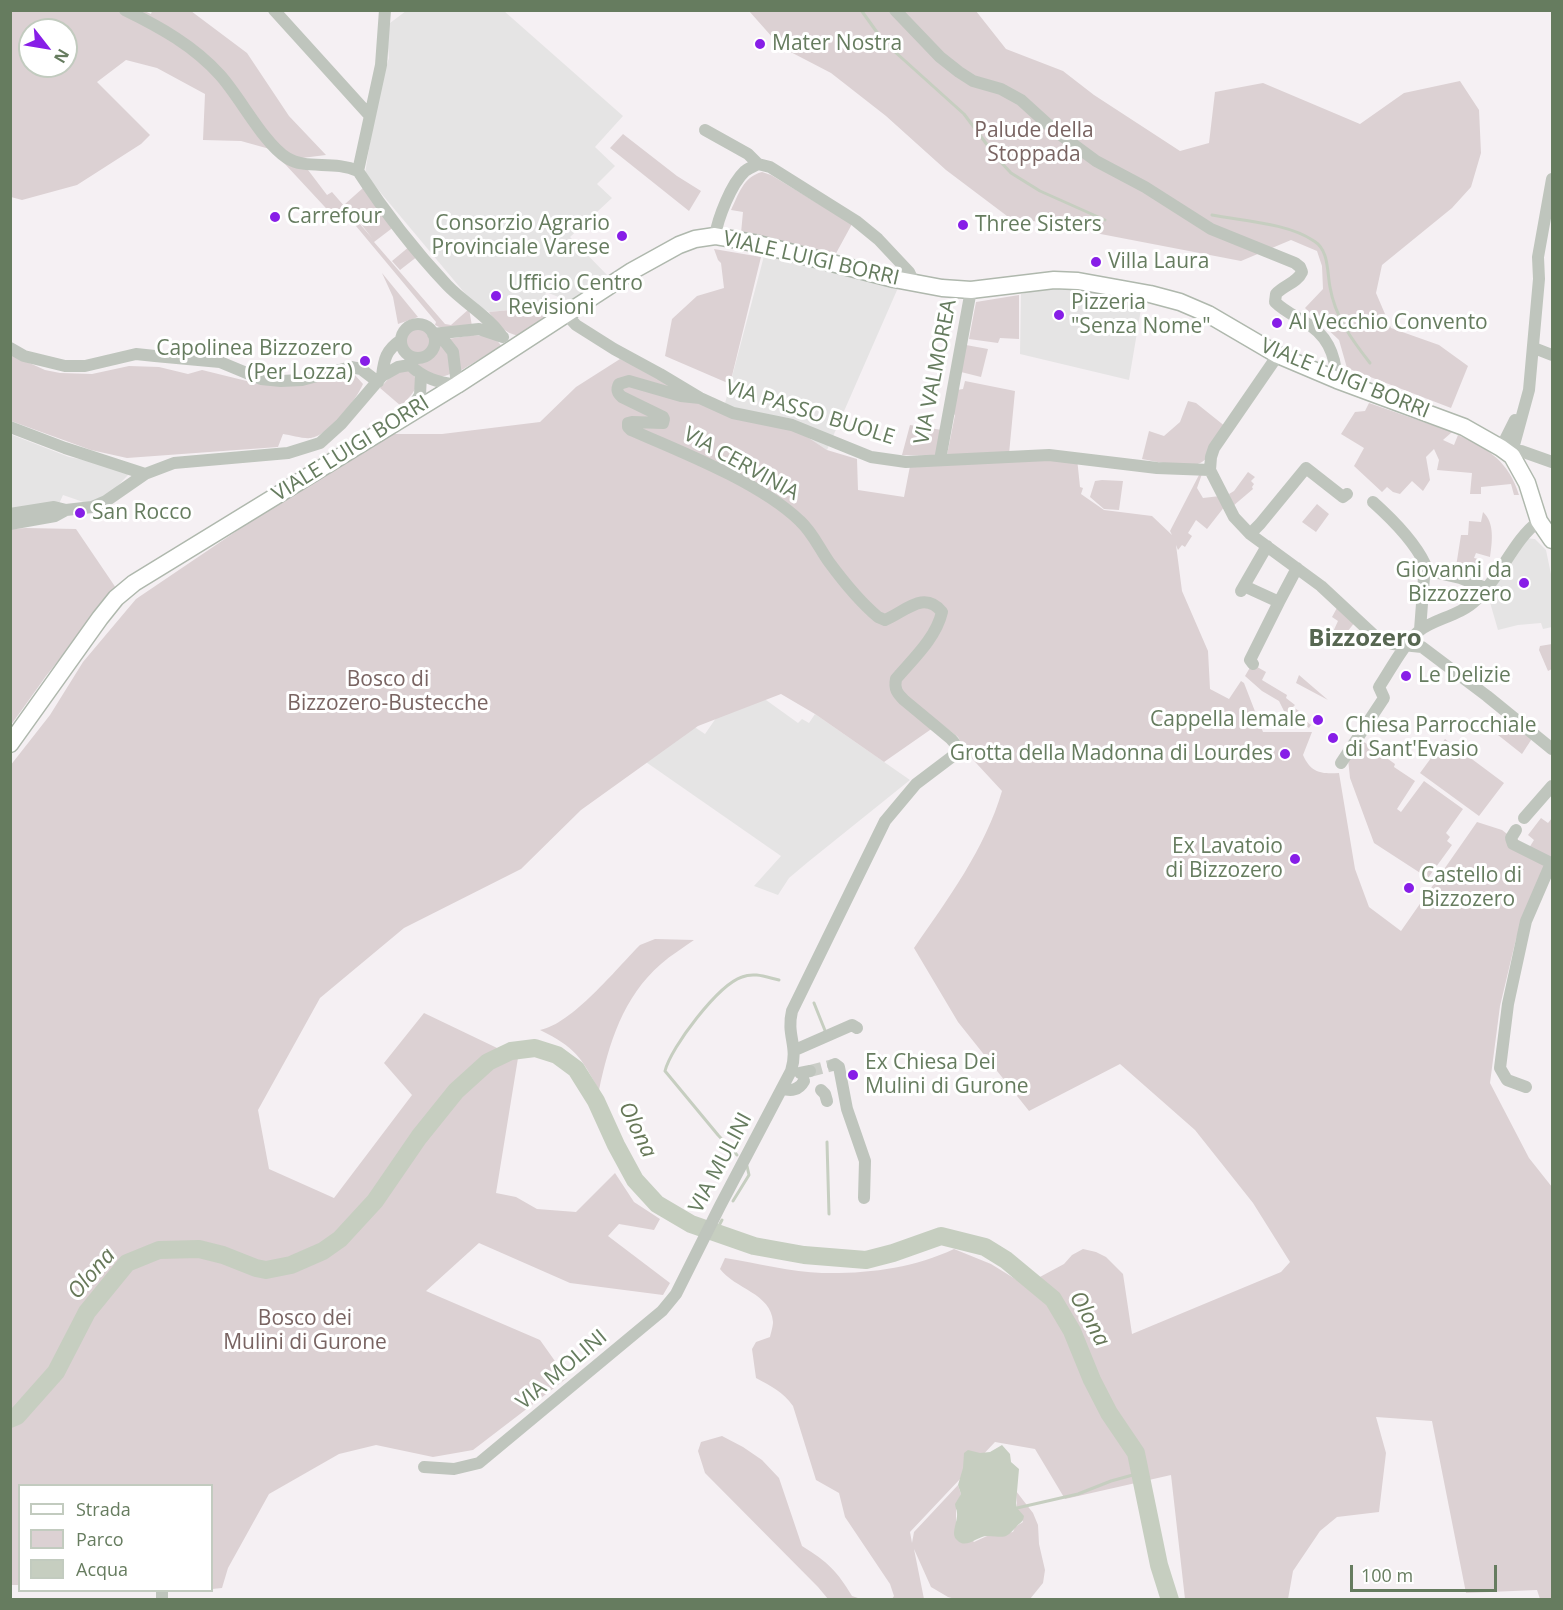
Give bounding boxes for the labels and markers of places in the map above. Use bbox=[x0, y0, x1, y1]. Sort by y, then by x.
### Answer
place label: Mater Nostra bbox=[772, 31, 902, 57]
marker: Mater Nostra bbox=[753, 37, 767, 51]
place label: Carrefour bbox=[287, 204, 382, 230]
marker: Carrefour bbox=[268, 210, 282, 224]
place label: Consorzio Agrario Provinciale Varese bbox=[432, 211, 610, 261]
place label: Three Sisters bbox=[975, 212, 1102, 238]
marker: Three Sisters bbox=[956, 218, 970, 232]
marker: Consorzio Agrario Provinciale Varese bbox=[615, 229, 629, 243]
place label: Villa Laura bbox=[1108, 249, 1209, 275]
marker: Villa Laura bbox=[1089, 255, 1103, 269]
place label: Ufficio Centro Revisioni bbox=[508, 271, 643, 321]
marker: Ufficio Centro Revisioni bbox=[489, 289, 503, 303]
place label: Pizzeria "Senza Nome" bbox=[1071, 290, 1211, 340]
marker: Pizzeria "Senza Nome" bbox=[1052, 308, 1066, 322]
place label: Al Vecchio Convento bbox=[1289, 310, 1488, 336]
marker: Al Vecchio Convento bbox=[1270, 316, 1284, 330]
place label: Capolinea Bizzozero (Per Lozza) bbox=[156, 336, 353, 386]
marker: Capolinea Bizzozero (Per Lozza) bbox=[358, 354, 372, 368]
place label: San Rocco bbox=[92, 500, 192, 526]
marker: San Rocco bbox=[73, 506, 87, 520]
place label: Giovanni da Bizzozzero bbox=[1396, 558, 1512, 608]
marker: Giovanni da Bizzozzero bbox=[1517, 576, 1531, 590]
place label: Le Delizie bbox=[1418, 663, 1511, 689]
marker: Le Delizie bbox=[1399, 669, 1413, 683]
place label: Cappella Iemale bbox=[1150, 707, 1306, 733]
marker: Cappella Iemale bbox=[1311, 713, 1325, 727]
place label: Chiesa Parrocchiale di Sant'Evasio bbox=[1345, 713, 1536, 763]
marker: Chiesa Parrocchiale di Sant'Evasio bbox=[1326, 731, 1340, 745]
place label: Grotta della Madonna di Lourdes bbox=[950, 741, 1273, 767]
marker: Grotta della Madonna di Lourdes bbox=[1278, 747, 1292, 761]
place label: Ex Lavatoio di Bizzozero bbox=[1165, 834, 1283, 884]
marker: Ex Lavatoio di Bizzozero bbox=[1288, 852, 1302, 866]
place label: Castello di Bizzozero bbox=[1421, 863, 1522, 913]
marker: Castello di Bizzozero bbox=[1402, 881, 1416, 895]
place label: Ex Chiesa Dei Mulini di Gurone bbox=[865, 1050, 1029, 1100]
marker: Ex Chiesa Dei Mulini di Gurone bbox=[846, 1068, 860, 1082]

